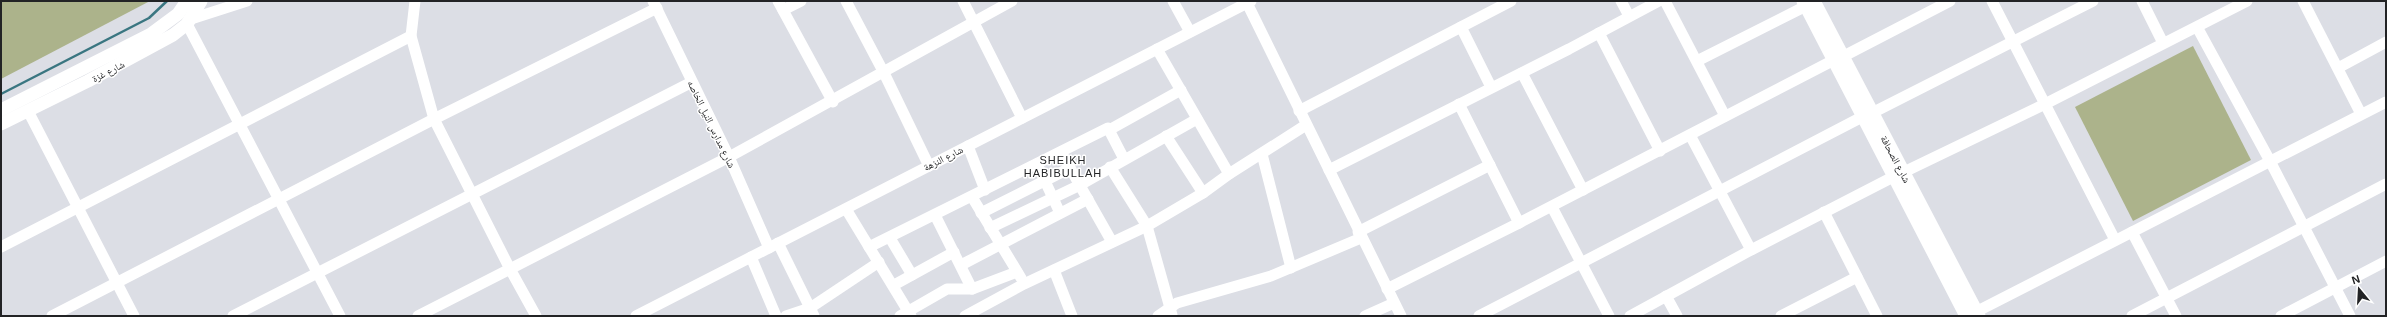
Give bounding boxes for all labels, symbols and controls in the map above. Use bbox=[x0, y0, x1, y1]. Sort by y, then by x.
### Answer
street label: شارع غزة bbox=[90, 58, 127, 85]
street label: شارع مدارس النيل الخاصه bbox=[685, 79, 738, 171]
street label: شارع الصحافة bbox=[1878, 134, 1913, 186]
street label: شارع النزهة bbox=[922, 144, 966, 174]
district label: SHEIKH HABIBULLAH bbox=[1024, 154, 1102, 179]
north arrow bbox=[2339, 269, 2379, 309]
text: N bbox=[2350, 273, 2362, 286]

